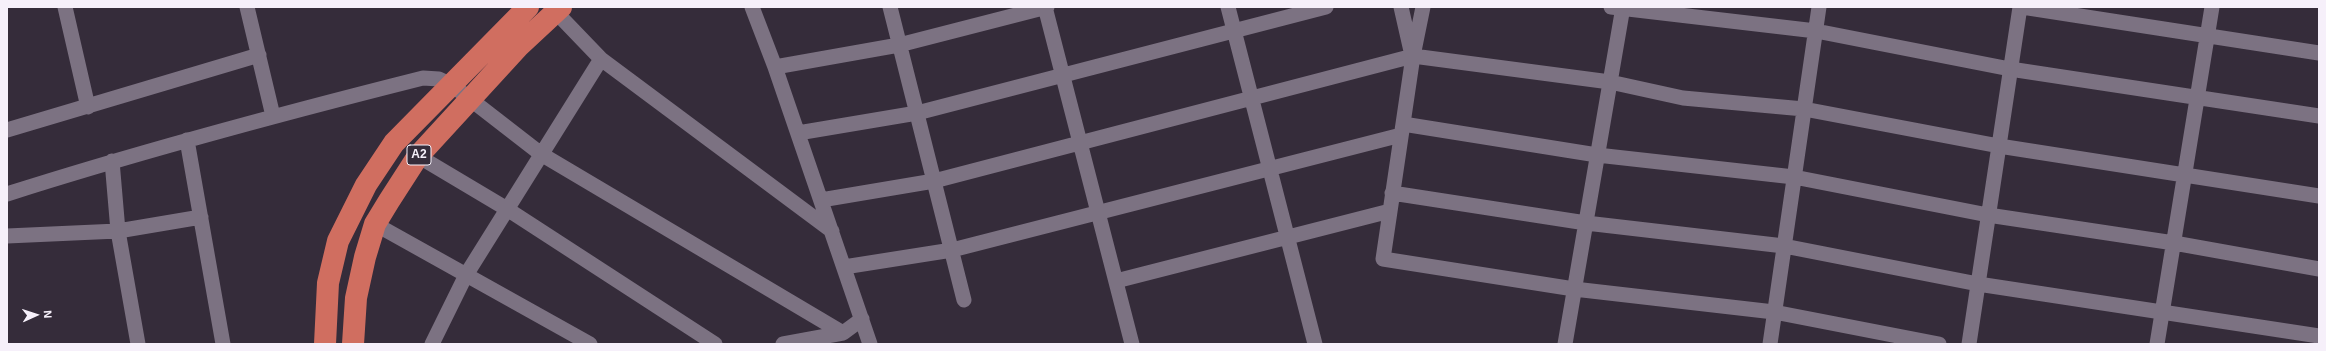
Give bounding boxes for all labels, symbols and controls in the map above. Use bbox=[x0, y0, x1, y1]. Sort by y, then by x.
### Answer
road number: A2 bbox=[407, 145, 431, 165]
north arrow bbox=[16, 295, 56, 335]
text: N bbox=[42, 310, 54, 319]

